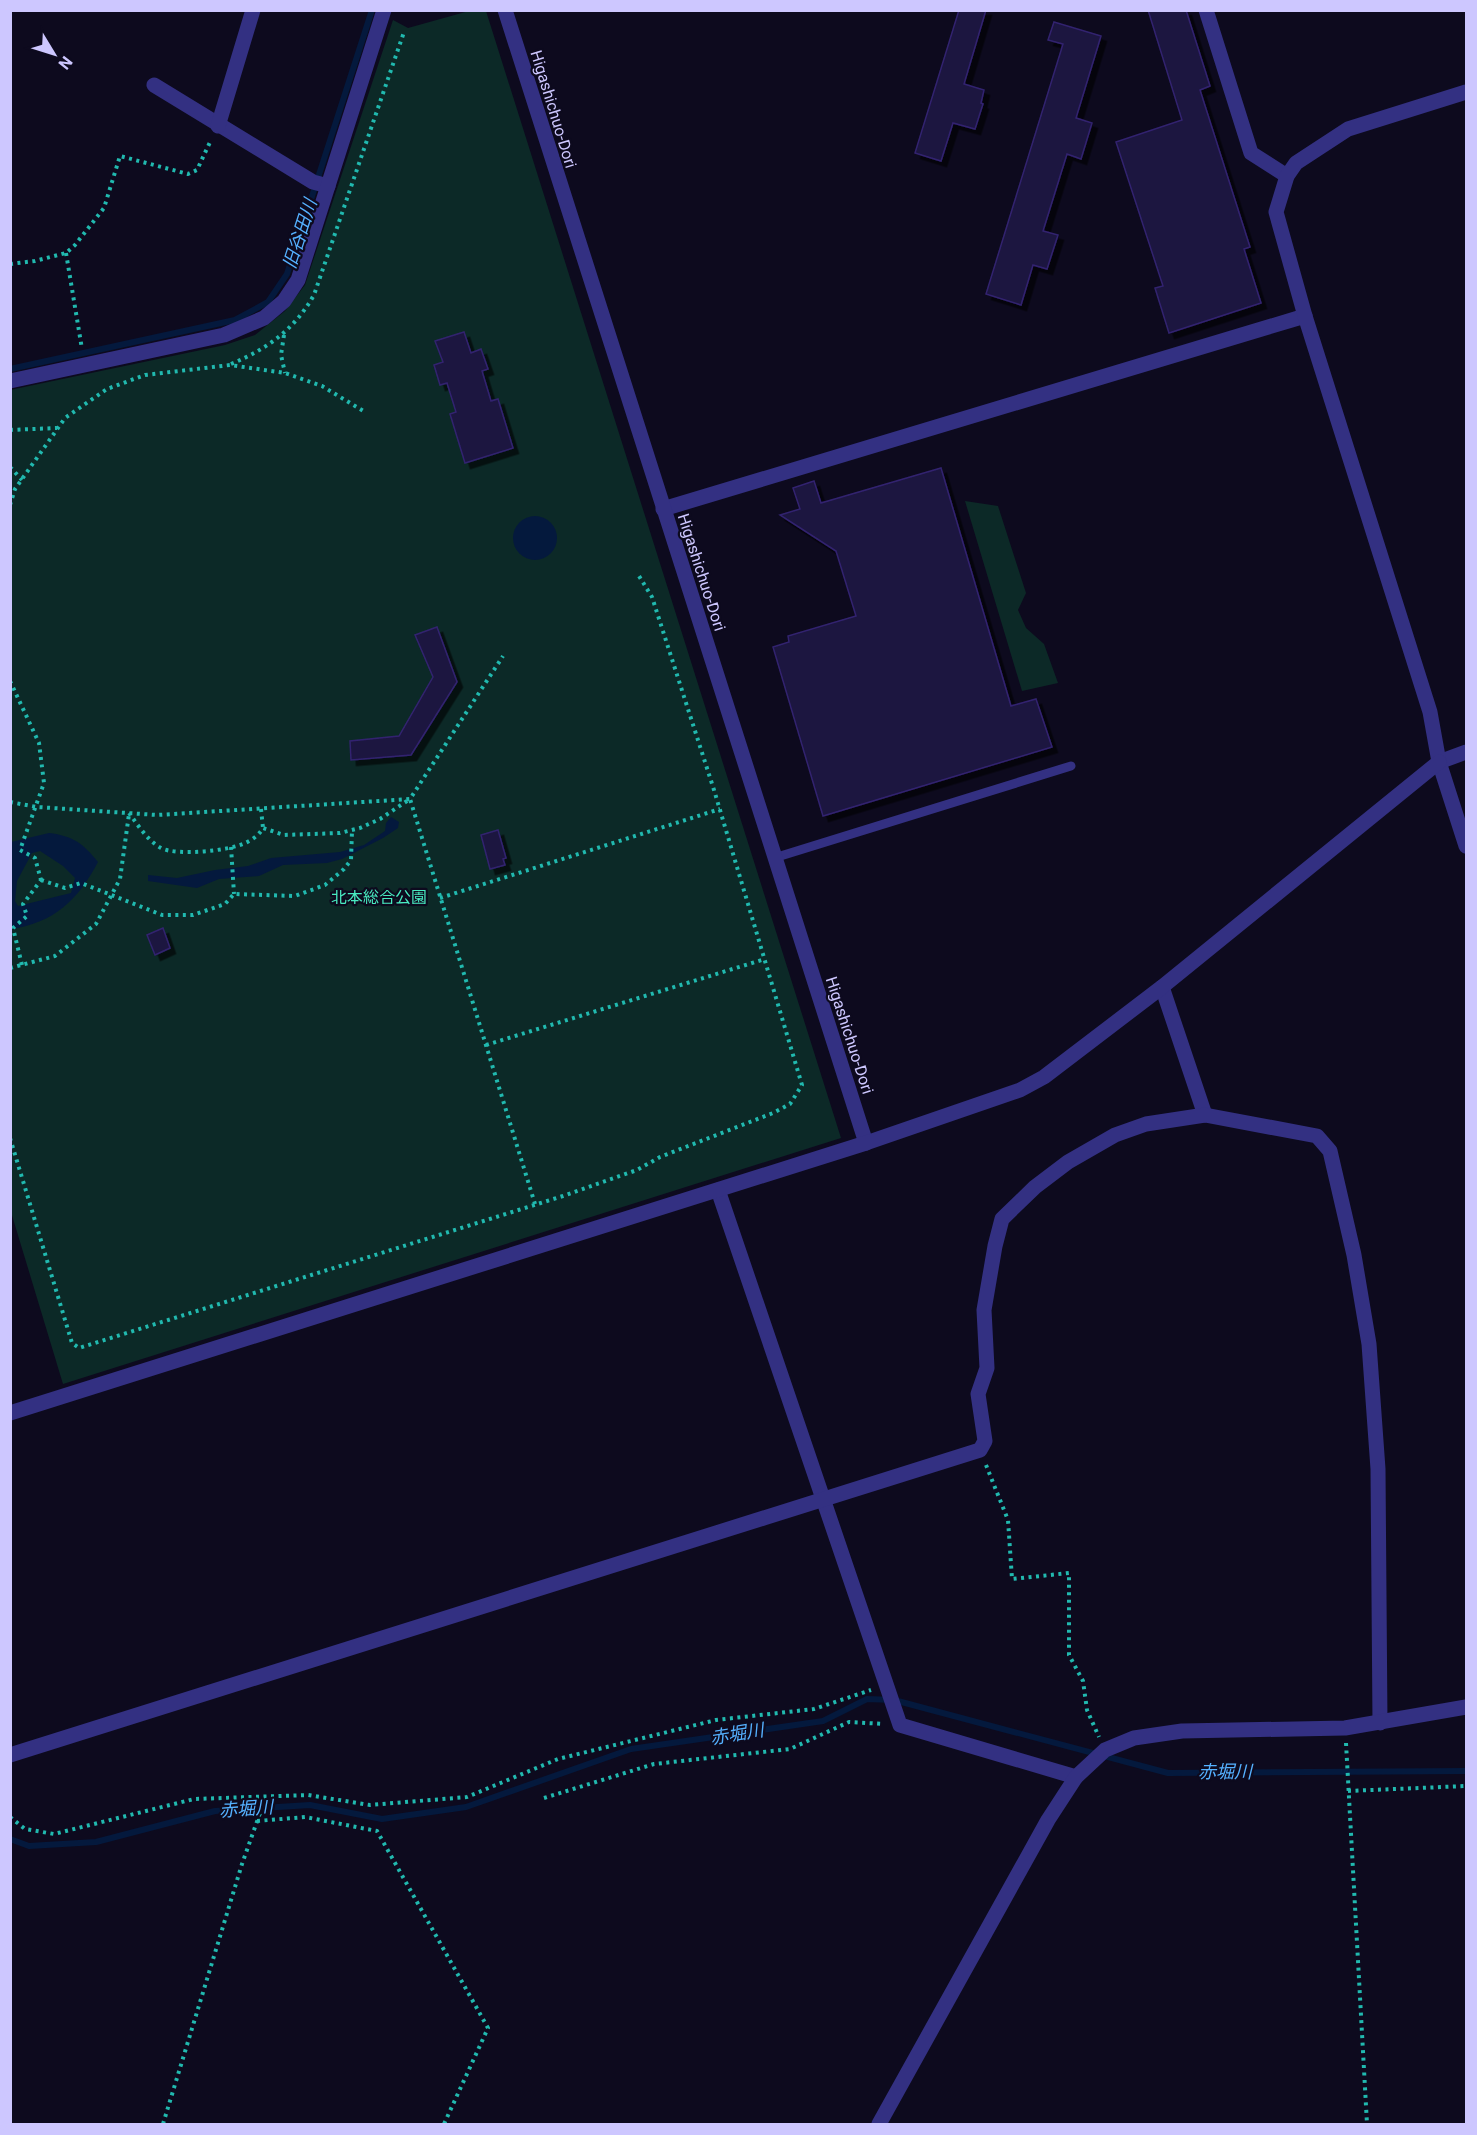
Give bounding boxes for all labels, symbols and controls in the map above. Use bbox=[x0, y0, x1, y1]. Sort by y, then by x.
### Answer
north arrow bbox=[24, 24, 84, 84]
street label: Higashichuo-Dori bbox=[527, 48, 581, 170]
text: N bbox=[54, 53, 76, 73]
water label: 旧谷田川 bbox=[278, 194, 321, 271]
street label: Higashichuo-Dori bbox=[674, 511, 729, 633]
park label: 北本総合公園 bbox=[331, 888, 427, 907]
street label: Higashichuo-Dori bbox=[822, 974, 877, 1096]
water label: 赤堀川 bbox=[709, 1719, 767, 1748]
water label: 赤堀川 bbox=[1198, 1761, 1254, 1782]
water label: 赤堀川 bbox=[218, 1796, 276, 1821]

